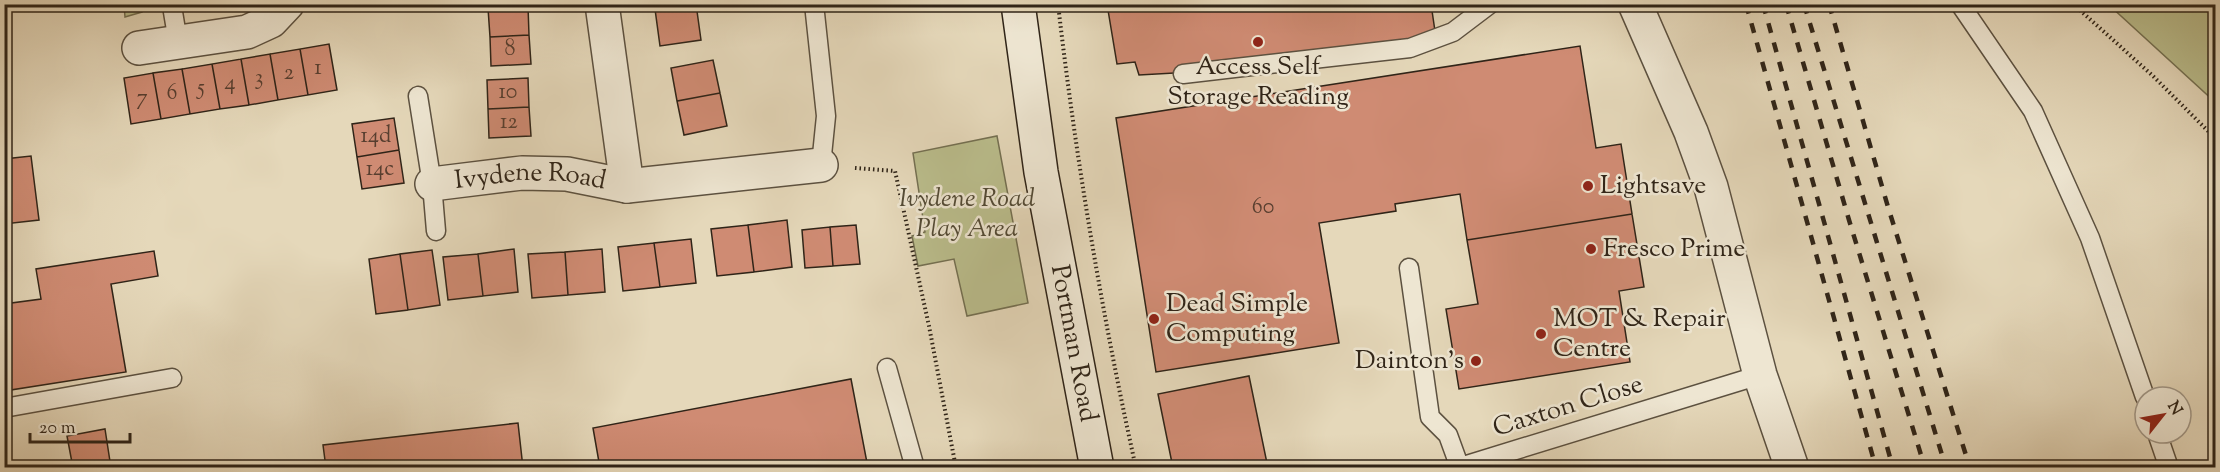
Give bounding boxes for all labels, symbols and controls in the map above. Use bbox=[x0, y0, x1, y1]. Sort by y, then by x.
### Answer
house number: 8 bbox=[504, 34, 516, 66]
marker: Access Self Storage Reading bbox=[1251, 35, 1265, 49]
place label: Access Self Storage Reading bbox=[1167, 49, 1349, 116]
house number: 1 bbox=[314, 53, 322, 85]
house number: 2 bbox=[284, 58, 294, 90]
house number: 3 bbox=[255, 63, 263, 95]
house number: 4 bbox=[224, 68, 236, 100]
house number: 5 bbox=[195, 73, 205, 105]
house number: 10 bbox=[499, 77, 517, 109]
house number: 6 bbox=[167, 78, 177, 110]
house number: 7 bbox=[136, 83, 148, 115]
house number: 12 bbox=[500, 107, 518, 139]
house number: 14d bbox=[361, 121, 391, 153]
house number: 14c bbox=[366, 154, 394, 186]
street label: Ivydene Road bbox=[452, 154, 610, 200]
place label: Lightsave bbox=[1600, 168, 1706, 205]
marker: Lightsave bbox=[1581, 179, 1595, 193]
park label: Ivydene Road Play Area bbox=[899, 181, 1035, 248]
house number: 60 bbox=[1252, 192, 1274, 224]
place label: Fresco Prime bbox=[1603, 231, 1745, 268]
marker: Fresco Prime bbox=[1584, 242, 1598, 256]
street label: Portman Road bbox=[1040, 262, 1106, 425]
place label: Dead Simple Computing bbox=[1166, 286, 1308, 353]
place label: MOT & Repair Centre bbox=[1553, 301, 1726, 368]
marker: Dead Simple Computing bbox=[1147, 312, 1161, 326]
marker: MOT & Repair Centre bbox=[1534, 327, 1548, 341]
place label: Dainton's bbox=[1355, 343, 1464, 380]
marker: Dainton's bbox=[1469, 354, 1483, 368]
street label: Caxton Close bbox=[1488, 367, 1648, 447]
north arrow bbox=[2133, 385, 2193, 445]
text: N bbox=[2161, 397, 2187, 420]
scale bar bbox=[30, 406, 130, 444]
text: 20 m bbox=[39, 416, 76, 442]

